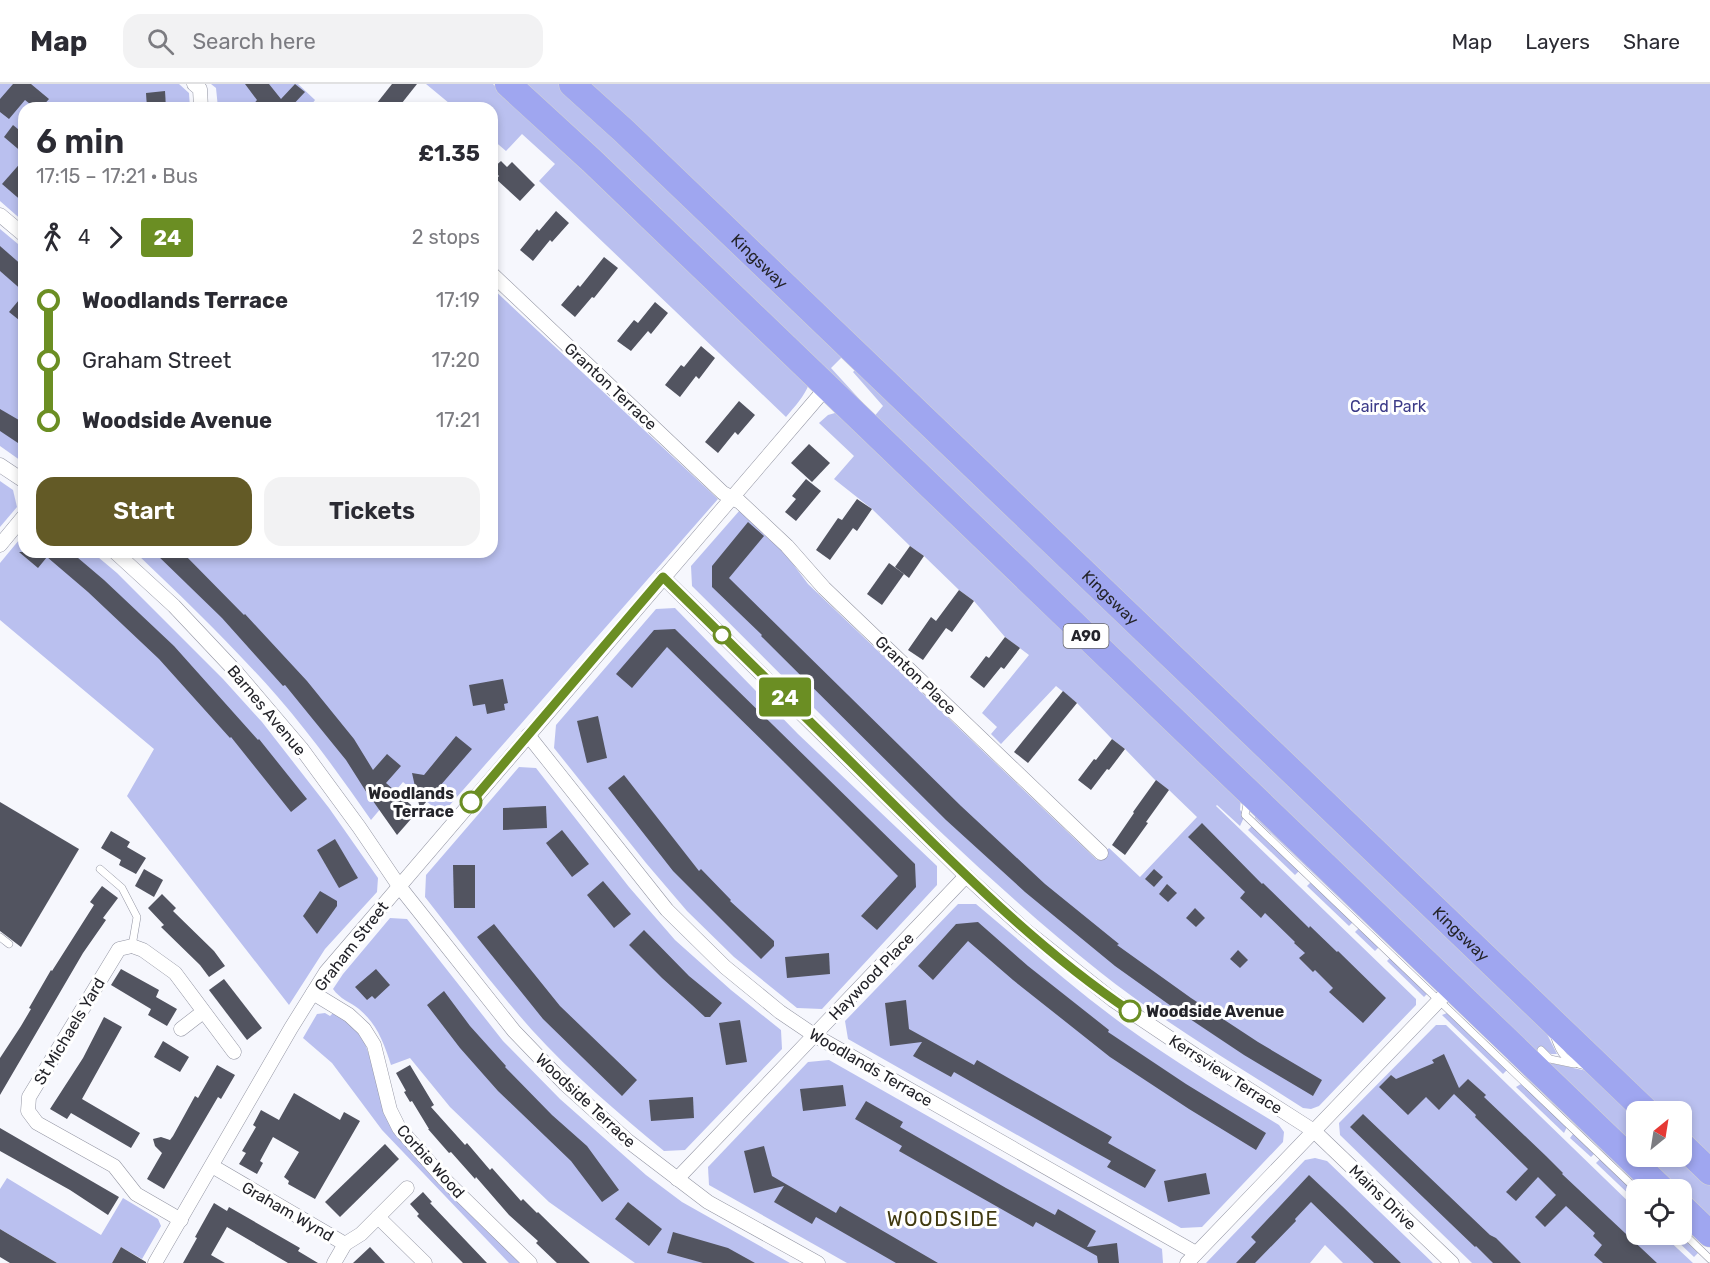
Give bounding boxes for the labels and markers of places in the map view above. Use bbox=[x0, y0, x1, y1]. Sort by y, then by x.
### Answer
unlabelled marker bbox=[713, 626, 731, 644]
place label: Woodlands Terrace bbox=[368, 784, 454, 821]
marker: Woodlands Terrace bbox=[460, 791, 482, 813]
marker: Woodside Avenue bbox=[1119, 1000, 1141, 1022]
place label: Woodside Avenue bbox=[1146, 1002, 1284, 1021]

